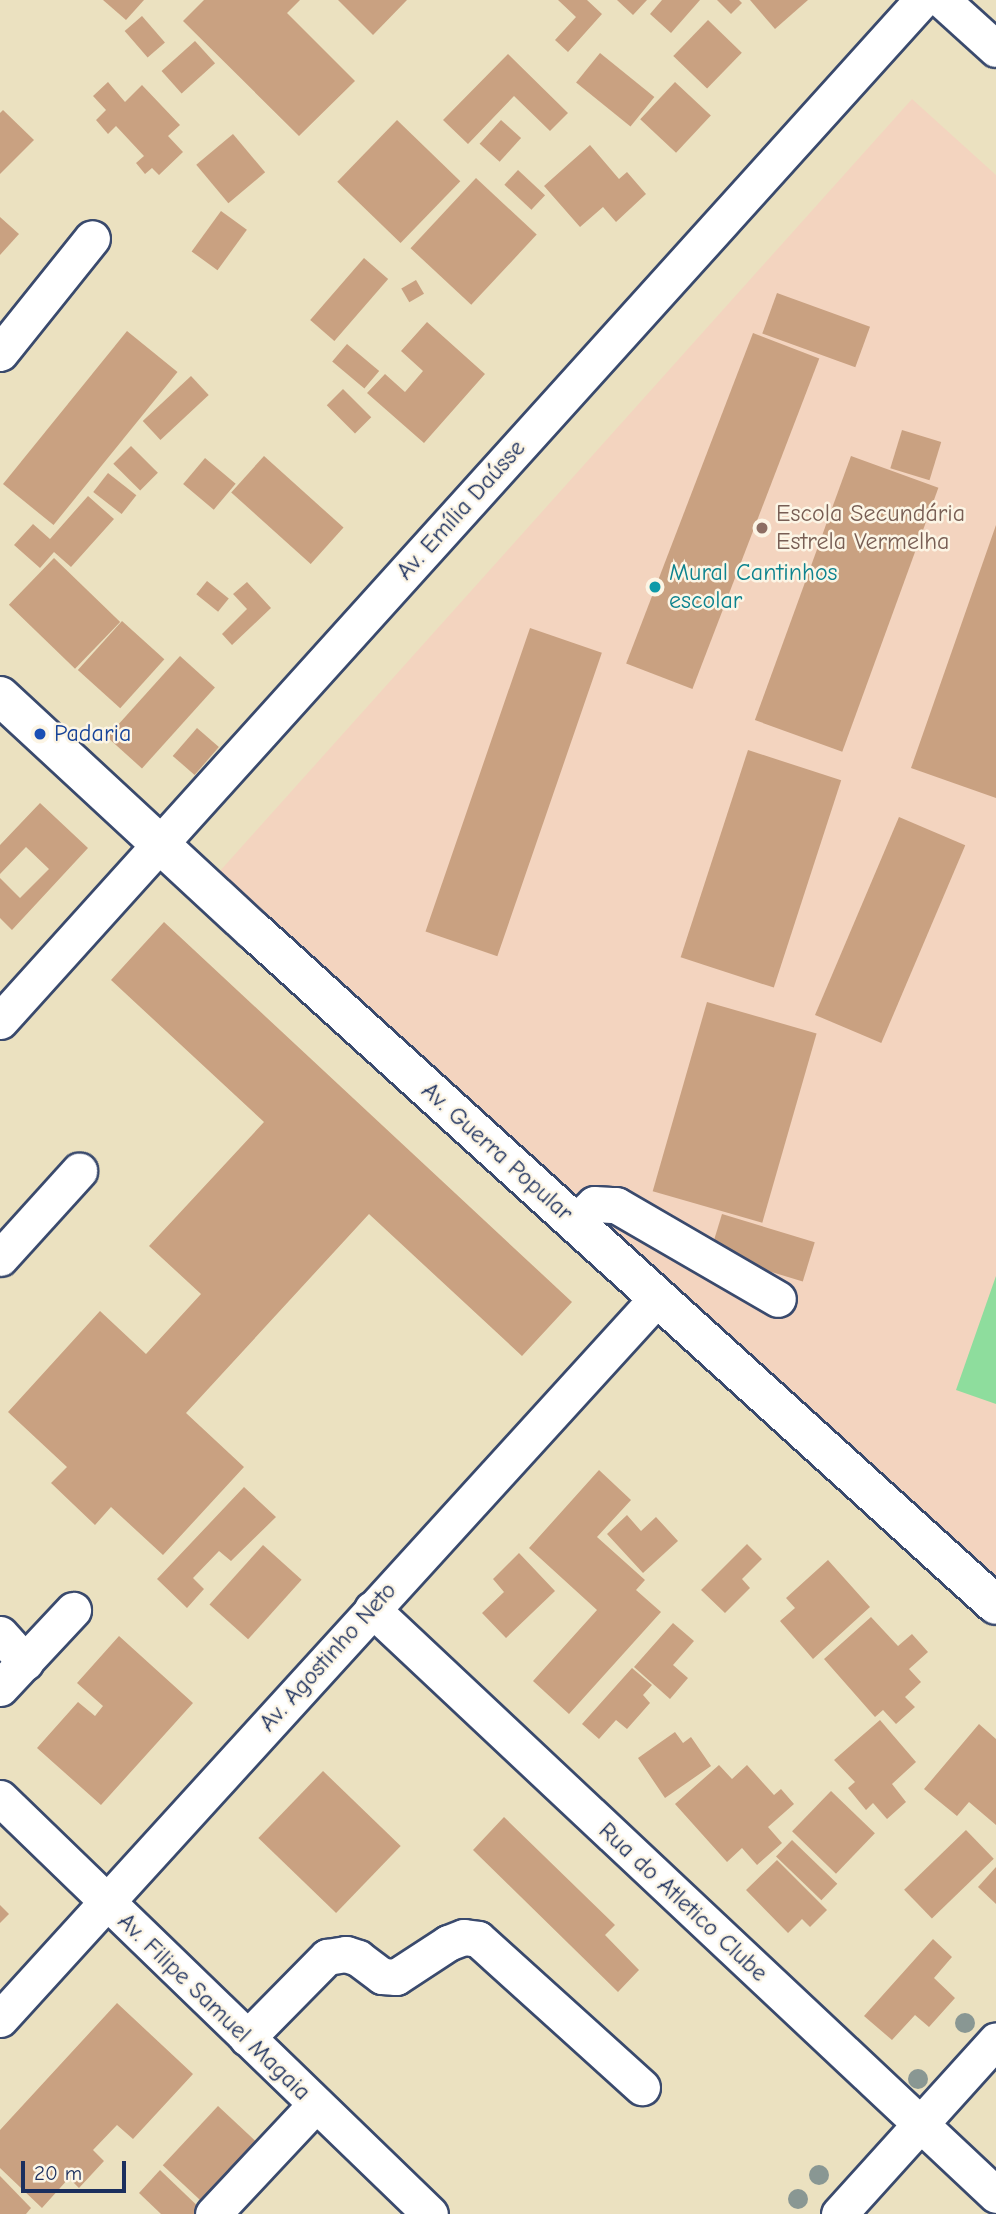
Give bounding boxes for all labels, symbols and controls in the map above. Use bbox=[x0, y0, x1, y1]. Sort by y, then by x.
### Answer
street label: Av. Emília Daússe bbox=[391, 434, 531, 586]
place label: Escola Secundária Estrela Vermelha bbox=[776, 500, 965, 556]
marker: Escola Secundária Estrela Vermelha bbox=[754, 520, 770, 536]
place label: Mural Cantinhos escolar bbox=[669, 559, 837, 615]
marker: Mural Cantinhos escolar bbox=[647, 579, 663, 595]
place label: Padaria bbox=[54, 720, 131, 748]
marker: Padaria bbox=[32, 726, 48, 742]
street label: Av. Guerra Popular bbox=[415, 1077, 579, 1227]
street label: Av. Agostinho Neto bbox=[254, 1577, 402, 1737]
street label: Rua do Atletico Clube bbox=[593, 1816, 773, 1988]
street label: Av. Filipe Samuel Magaia bbox=[112, 1907, 316, 2107]
scale bar bbox=[24, 2148, 130, 2192]
text: 20 m bbox=[34, 2161, 82, 2185]

